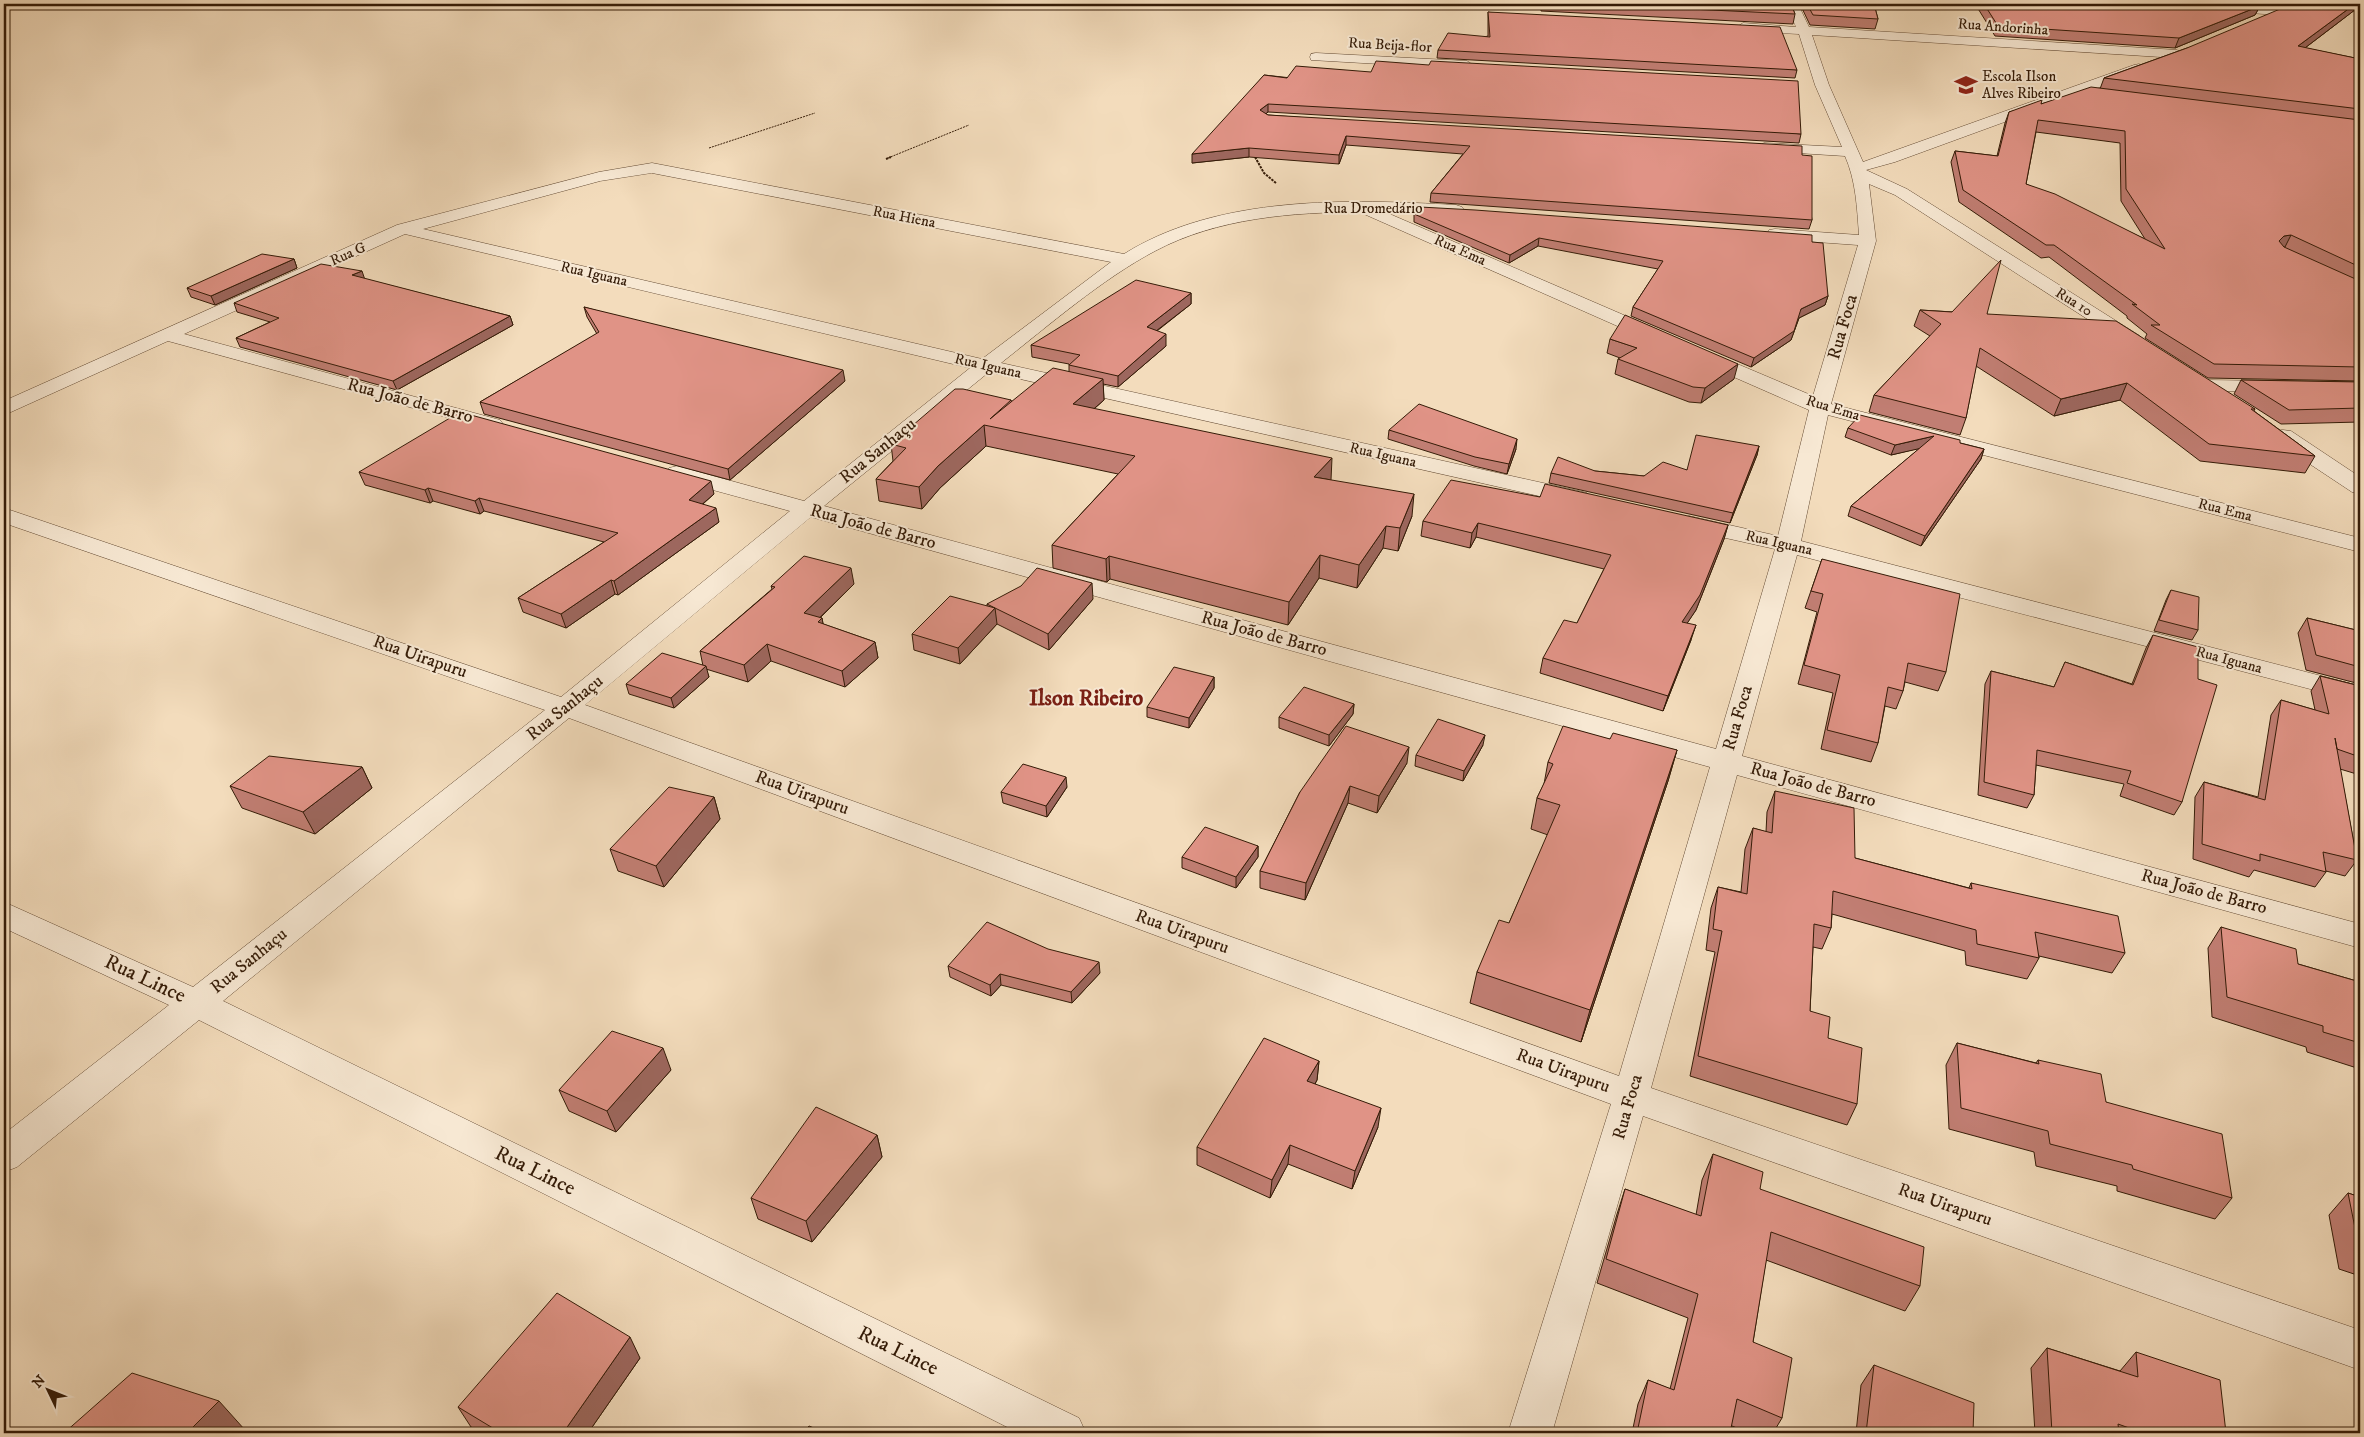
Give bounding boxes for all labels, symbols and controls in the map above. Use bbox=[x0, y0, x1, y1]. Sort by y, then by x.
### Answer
street label: Rua Andorinha bbox=[1957, 14, 2049, 40]
street label: Rua Beija-flor bbox=[1348, 33, 1433, 57]
place label: Escola Ilson Alves Ribeiro bbox=[1982, 67, 2061, 103]
school or university icon: Escola Ilson Alves Ribeiro bbox=[1953, 72, 1979, 98]
street label: Rua Dromedário bbox=[1324, 199, 1422, 218]
street label: Rua Hiena bbox=[871, 202, 938, 233]
street label: Rua Ema bbox=[1431, 230, 1490, 270]
street label: Rua G bbox=[327, 238, 369, 270]
street label: Rua Iguana bbox=[559, 257, 630, 291]
street label: Rua 10 bbox=[2052, 283, 2096, 321]
street label: Rua Foca bbox=[1823, 292, 1863, 362]
street label: Rua Iguana bbox=[953, 349, 1024, 383]
street label: Rua João de Barro bbox=[345, 374, 476, 428]
street label: Rua Ema bbox=[1804, 391, 1863, 425]
street label: Rua Sanhaçu bbox=[835, 413, 921, 489]
street label: Rua Iguana bbox=[1348, 438, 1419, 472]
street label: Rua Ema bbox=[2196, 494, 2255, 526]
street label: Rua João de Barro bbox=[808, 500, 939, 554]
street label: Rua Iguana bbox=[1744, 526, 1815, 560]
street label: Rua João de Barro bbox=[1199, 607, 1330, 661]
street label: Rua Uirapuru bbox=[370, 631, 470, 683]
street label: Rua Iguana bbox=[2194, 642, 2265, 678]
street label: Rua Sanhaçu bbox=[522, 670, 608, 746]
street label: Rua Foca bbox=[1718, 683, 1758, 753]
district label: Ilson Ribeiro bbox=[1029, 685, 1143, 712]
street label: Rua João de Barro bbox=[1748, 758, 1879, 812]
street label: Rua Uirapuru bbox=[752, 766, 852, 820]
street label: Rua João de Barro bbox=[2139, 865, 2270, 919]
street label: Rua Uirapuru bbox=[1132, 905, 1232, 959]
street label: Rua Sanhaçu bbox=[206, 923, 292, 999]
street label: Rua Lince bbox=[100, 949, 190, 1009]
street label: Rua Uirapuru bbox=[1513, 1044, 1613, 1098]
street label: Rua Foca bbox=[1608, 1072, 1648, 1142]
street label: Rua Lince bbox=[490, 1140, 580, 1202]
street label: Rua Uirapuru bbox=[1895, 1179, 1995, 1231]
street label: Rua Lince bbox=[853, 1320, 943, 1382]
north arrow bbox=[22, 1364, 72, 1414]
text: N bbox=[29, 1371, 50, 1392]

